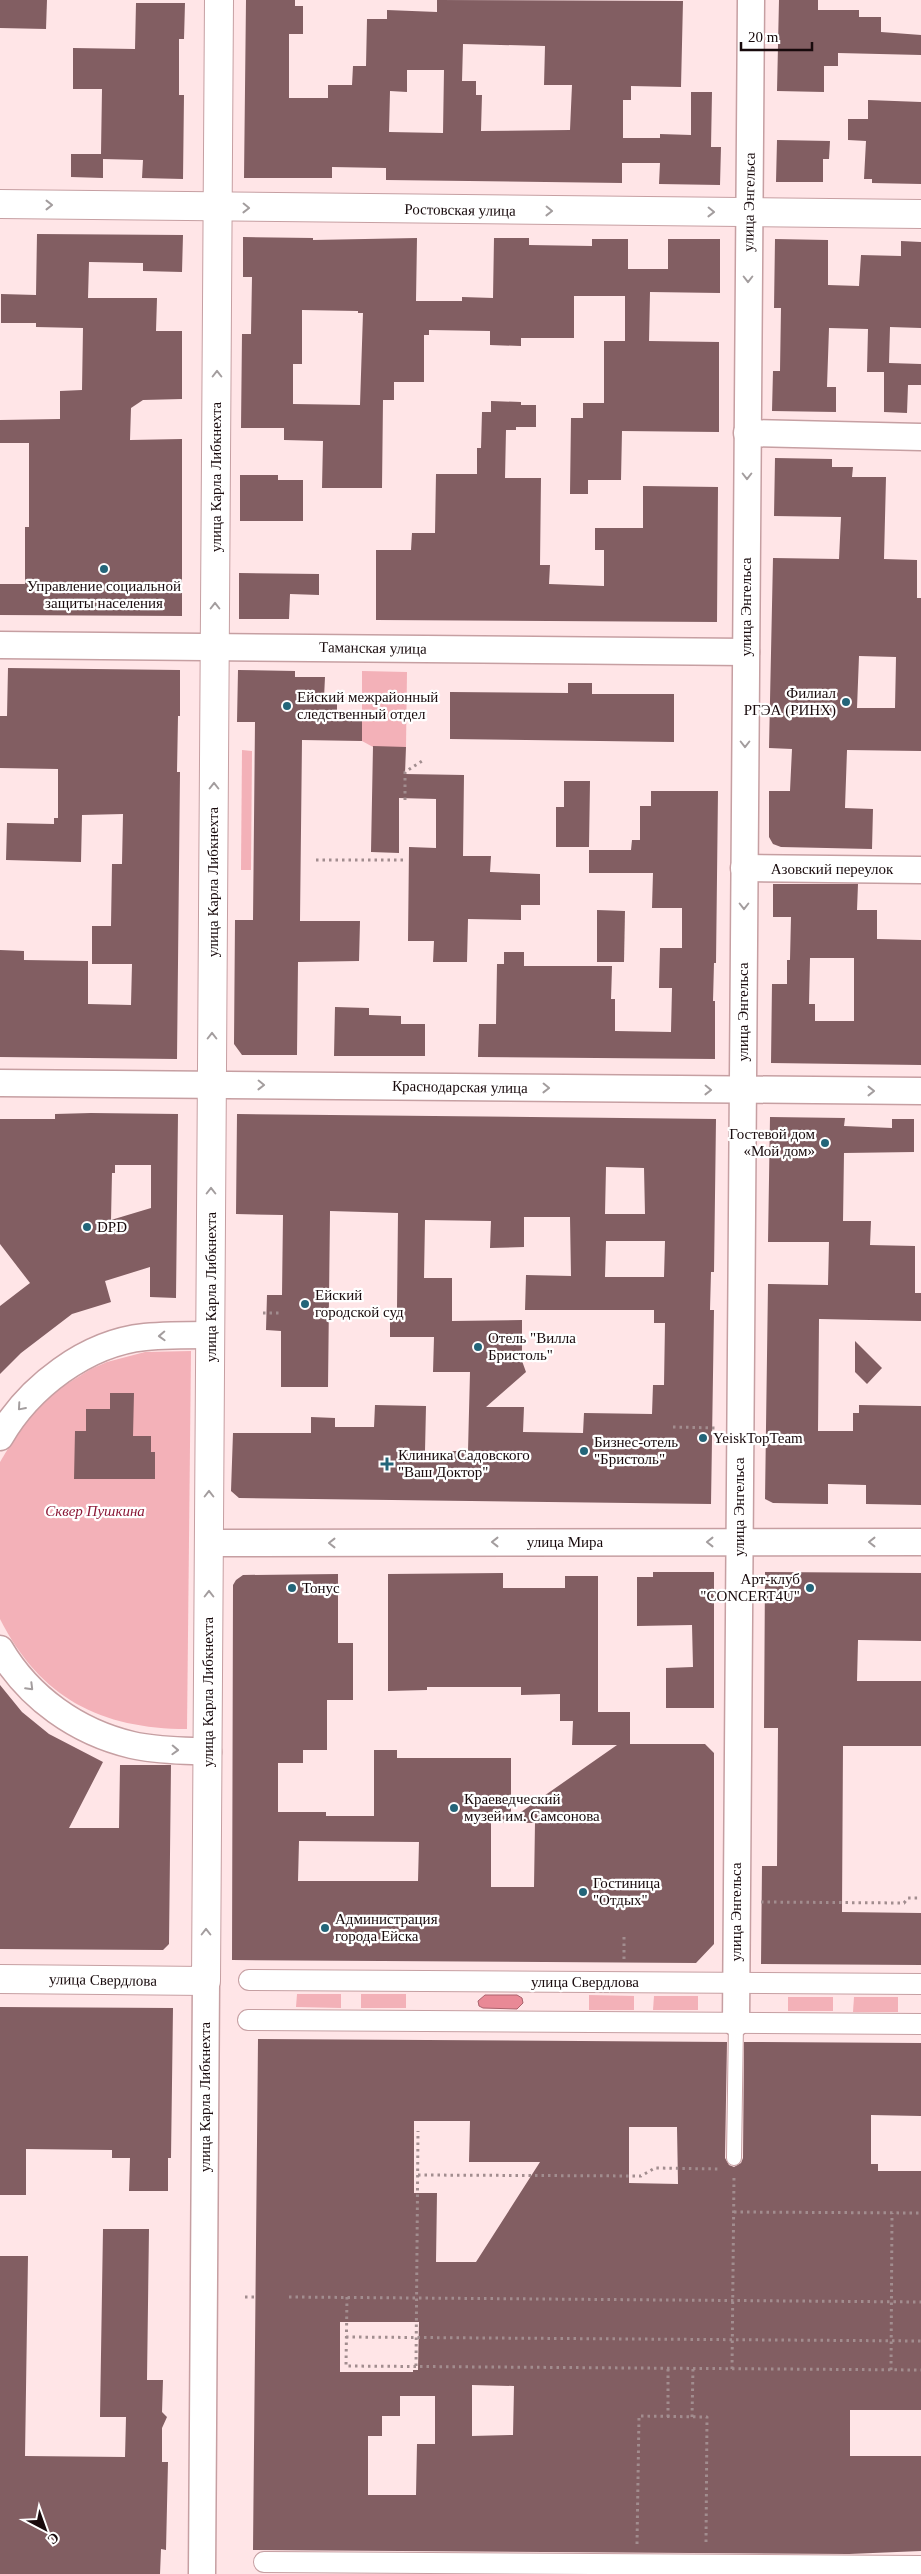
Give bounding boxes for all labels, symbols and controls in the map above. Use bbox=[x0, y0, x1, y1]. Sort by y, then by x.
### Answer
scale bar bbox=[741, 20, 812, 52]
text: 20 m bbox=[748, 29, 779, 45]
street label: улица Энгельса bbox=[740, 152, 758, 252]
one-way arrow bbox=[45, 200, 53, 210]
street label: Ростовская улица bbox=[404, 201, 516, 219]
one-way arrow bbox=[242, 203, 250, 213]
one-way arrow bbox=[545, 206, 553, 216]
one-way arrow bbox=[708, 207, 715, 217]
one-way arrow bbox=[743, 275, 753, 283]
one-way arrow bbox=[212, 369, 222, 377]
street label: улица Карла Либкнехта bbox=[208, 401, 224, 552]
one-way arrow bbox=[742, 472, 752, 480]
street label: улица Энгельса bbox=[738, 557, 754, 657]
marker: Управление социальной защиты населения bbox=[98, 563, 110, 575]
place label: Управление социальной защиты населения bbox=[27, 578, 181, 611]
one-way arrow bbox=[210, 602, 220, 610]
street label: Таманская улица bbox=[319, 639, 427, 657]
place label: Филиал РГЭА (РИНХ) bbox=[744, 685, 837, 719]
place label: Ейский межрайонный следственный отдел bbox=[297, 689, 438, 722]
marker: Филиал РГЭА (РИНХ) bbox=[840, 696, 852, 708]
marker: Ейский межрайонный следственный отдел bbox=[281, 700, 293, 712]
one-way arrow bbox=[740, 740, 750, 748]
one-way arrow bbox=[209, 782, 219, 790]
street label: улица Карла Либкнехта bbox=[205, 806, 221, 957]
street label: Азовский переулок bbox=[771, 861, 894, 877]
one-way arrow bbox=[739, 902, 749, 910]
street label: улица Энгельса bbox=[735, 962, 751, 1062]
one-way arrow bbox=[207, 1032, 217, 1040]
street label: Краснодарская улица bbox=[392, 1078, 528, 1096]
one-way arrow bbox=[258, 1080, 265, 1090]
one-way arrow bbox=[542, 1083, 550, 1093]
one-way arrow bbox=[705, 1084, 713, 1095]
one-way arrow bbox=[868, 1086, 875, 1096]
place label: Гостевой дом «Мой дом» bbox=[729, 1126, 815, 1159]
marker: Гостевой дом «Мой дом» bbox=[819, 1137, 831, 1149]
one-way arrow bbox=[206, 1187, 216, 1195]
street label: улица Карла Либкнехта bbox=[203, 1211, 219, 1362]
place label: DPD bbox=[97, 1219, 127, 1235]
marker: DPD bbox=[81, 1221, 93, 1233]
place label: Ейский городской суд bbox=[315, 1287, 404, 1320]
marker: Ейский городской суд bbox=[299, 1298, 311, 1310]
place label: Отель "Вилла Бристоль" bbox=[488, 1330, 576, 1363]
one-way arrow bbox=[157, 1331, 165, 1342]
marker: Отель "Вилла Бристоль" bbox=[472, 1341, 484, 1353]
one-way arrow bbox=[18, 1402, 27, 1411]
place label: YeiskTopTeam bbox=[713, 1430, 803, 1446]
marker: YeiskTopTeam bbox=[697, 1432, 709, 1444]
place label: Бизнес-отель "Бристоль" bbox=[594, 1434, 678, 1467]
marker: Бизнес-отель "Бристоль" bbox=[578, 1445, 590, 1457]
place label: Клиника Садовского "Ваш Доктор" bbox=[398, 1447, 530, 1480]
marker: Клиника Садовского "Ваш Доктор" bbox=[380, 1457, 394, 1471]
street label: улица Энгельса bbox=[731, 1457, 747, 1557]
one-way arrow bbox=[204, 1490, 214, 1498]
park label: Сквер Пушкина bbox=[45, 1503, 145, 1519]
street label: улица Мира bbox=[527, 1534, 603, 1550]
one-way arrow bbox=[491, 1537, 498, 1547]
one-way arrow bbox=[706, 1537, 714, 1547]
one-way arrow bbox=[868, 1537, 876, 1547]
one-way arrow bbox=[328, 1538, 336, 1548]
place label: Арт-клуб "CONCERT4U" bbox=[700, 1571, 800, 1604]
place label: Тонус bbox=[302, 1580, 340, 1596]
marker: Тонус bbox=[286, 1582, 298, 1594]
marker: Арт-клуб "CONCERT4U" bbox=[804, 1582, 816, 1594]
one-way arrow bbox=[204, 1590, 214, 1598]
street label: улица Карла Либкнехта bbox=[200, 1616, 216, 1767]
one-way arrow bbox=[24, 1682, 33, 1691]
one-way arrow bbox=[172, 1745, 179, 1755]
place label: Краеведческий музей им. Самсонова bbox=[464, 1791, 600, 1824]
marker: Краеведческий музей им. Самсонова bbox=[448, 1802, 460, 1814]
street label: улица Энгельса bbox=[728, 1862, 744, 1962]
place label: Гостиница "Отдых" bbox=[593, 1875, 661, 1908]
marker: Гостиница "Отдых" bbox=[577, 1886, 589, 1898]
place label: Администрация города Ейска bbox=[335, 1911, 438, 1944]
marker: Администрация города Ейска bbox=[319, 1922, 331, 1934]
one-way arrow bbox=[201, 1928, 211, 1936]
street label: улица Свердлова bbox=[49, 1971, 157, 1989]
street label: улица Свердлова bbox=[531, 1974, 639, 1990]
street label: улица Карла Либкнехта bbox=[197, 2021, 213, 2172]
north arrow bbox=[20, 2504, 70, 2554]
text: С bbox=[44, 2529, 62, 2547]

